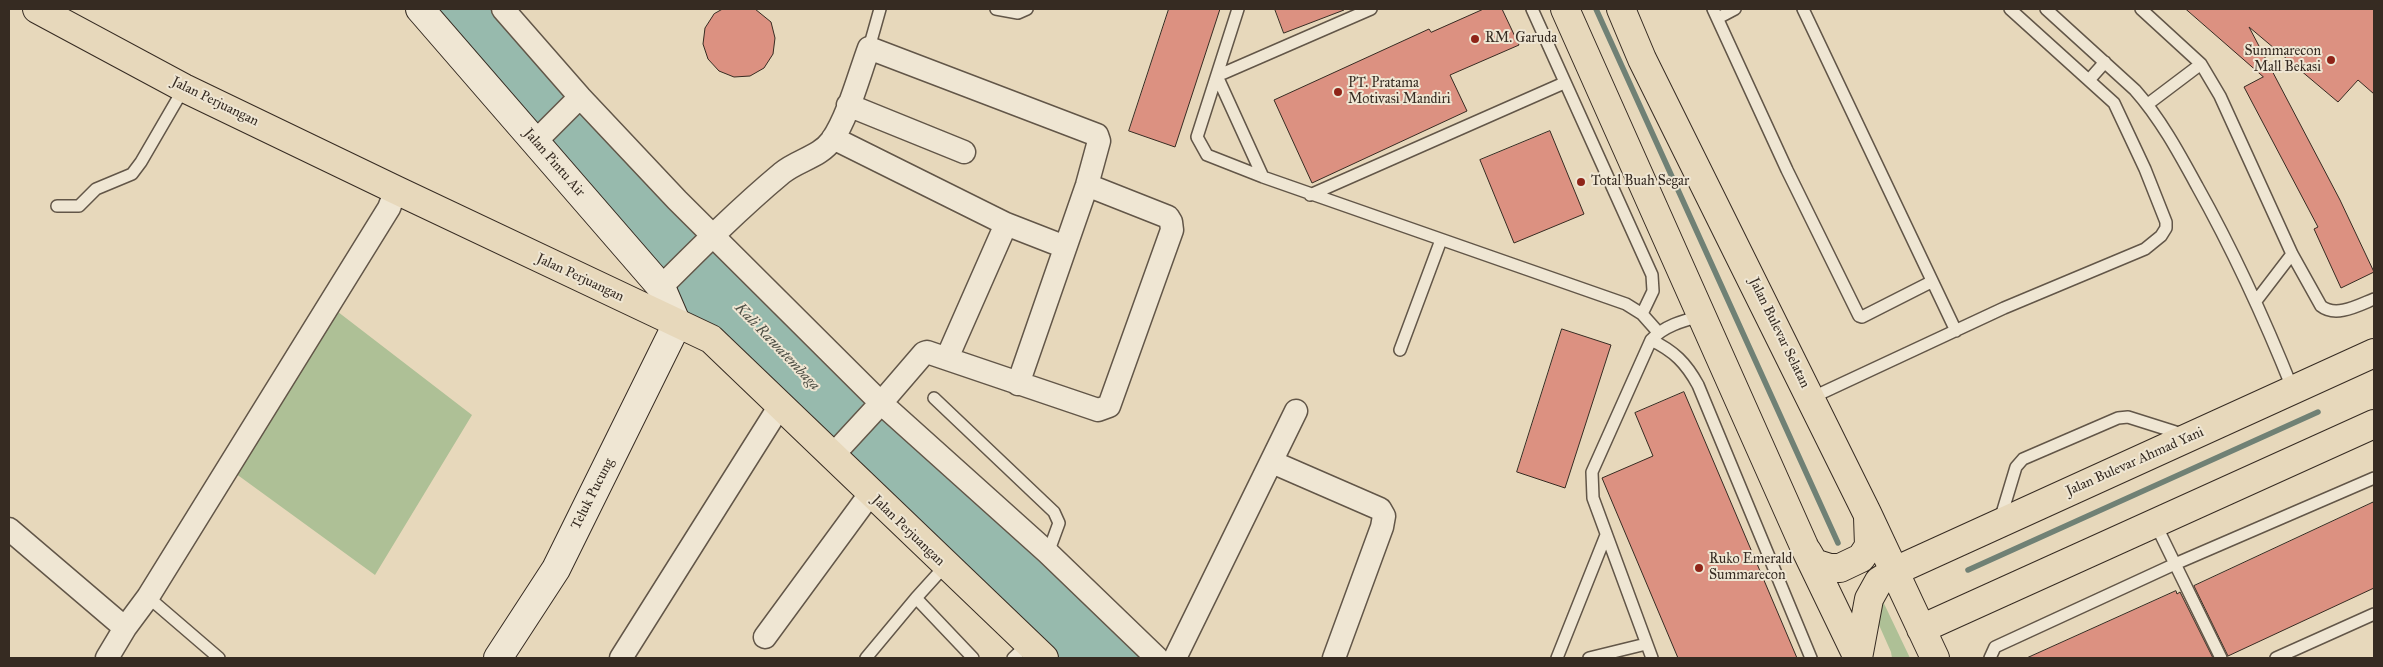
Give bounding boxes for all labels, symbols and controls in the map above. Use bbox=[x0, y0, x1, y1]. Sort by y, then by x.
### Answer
place label: RM. Garuda bbox=[1485, 31, 1557, 47]
marker: RM. Garuda bbox=[1469, 33, 1481, 45]
place label: Summarecon Mall Bekasi bbox=[2244, 44, 2321, 76]
marker: Summarecon Mall Bekasi bbox=[2325, 54, 2337, 66]
street label: Jalan Perjuangan bbox=[169, 74, 261, 130]
place label: PT. Pratama Motivasi Mandiri bbox=[1348, 76, 1451, 108]
marker: PT. Pratama Motivasi Mandiri bbox=[1332, 86, 1344, 98]
street label: Jalan Pintu Air bbox=[520, 125, 588, 201]
place label: Total Buah Segar bbox=[1591, 174, 1689, 190]
marker: Total Buah Segar bbox=[1575, 176, 1587, 188]
street label: Jalan Perjuangan bbox=[534, 250, 626, 306]
street label: Jalan Bulevar Selatan bbox=[1745, 275, 1813, 391]
water label: Kali Rawatembaga bbox=[731, 299, 823, 395]
street label: Jalan Bulevar Ahmad Yani bbox=[2064, 424, 2206, 500]
street label: Teluk Pucung bbox=[568, 455, 618, 533]
street label: Jalan Perjuangan bbox=[868, 492, 948, 570]
place label: Ruko Emerald Summarecon bbox=[1709, 552, 1792, 584]
marker: Ruko Emerald Summarecon bbox=[1693, 562, 1705, 574]

